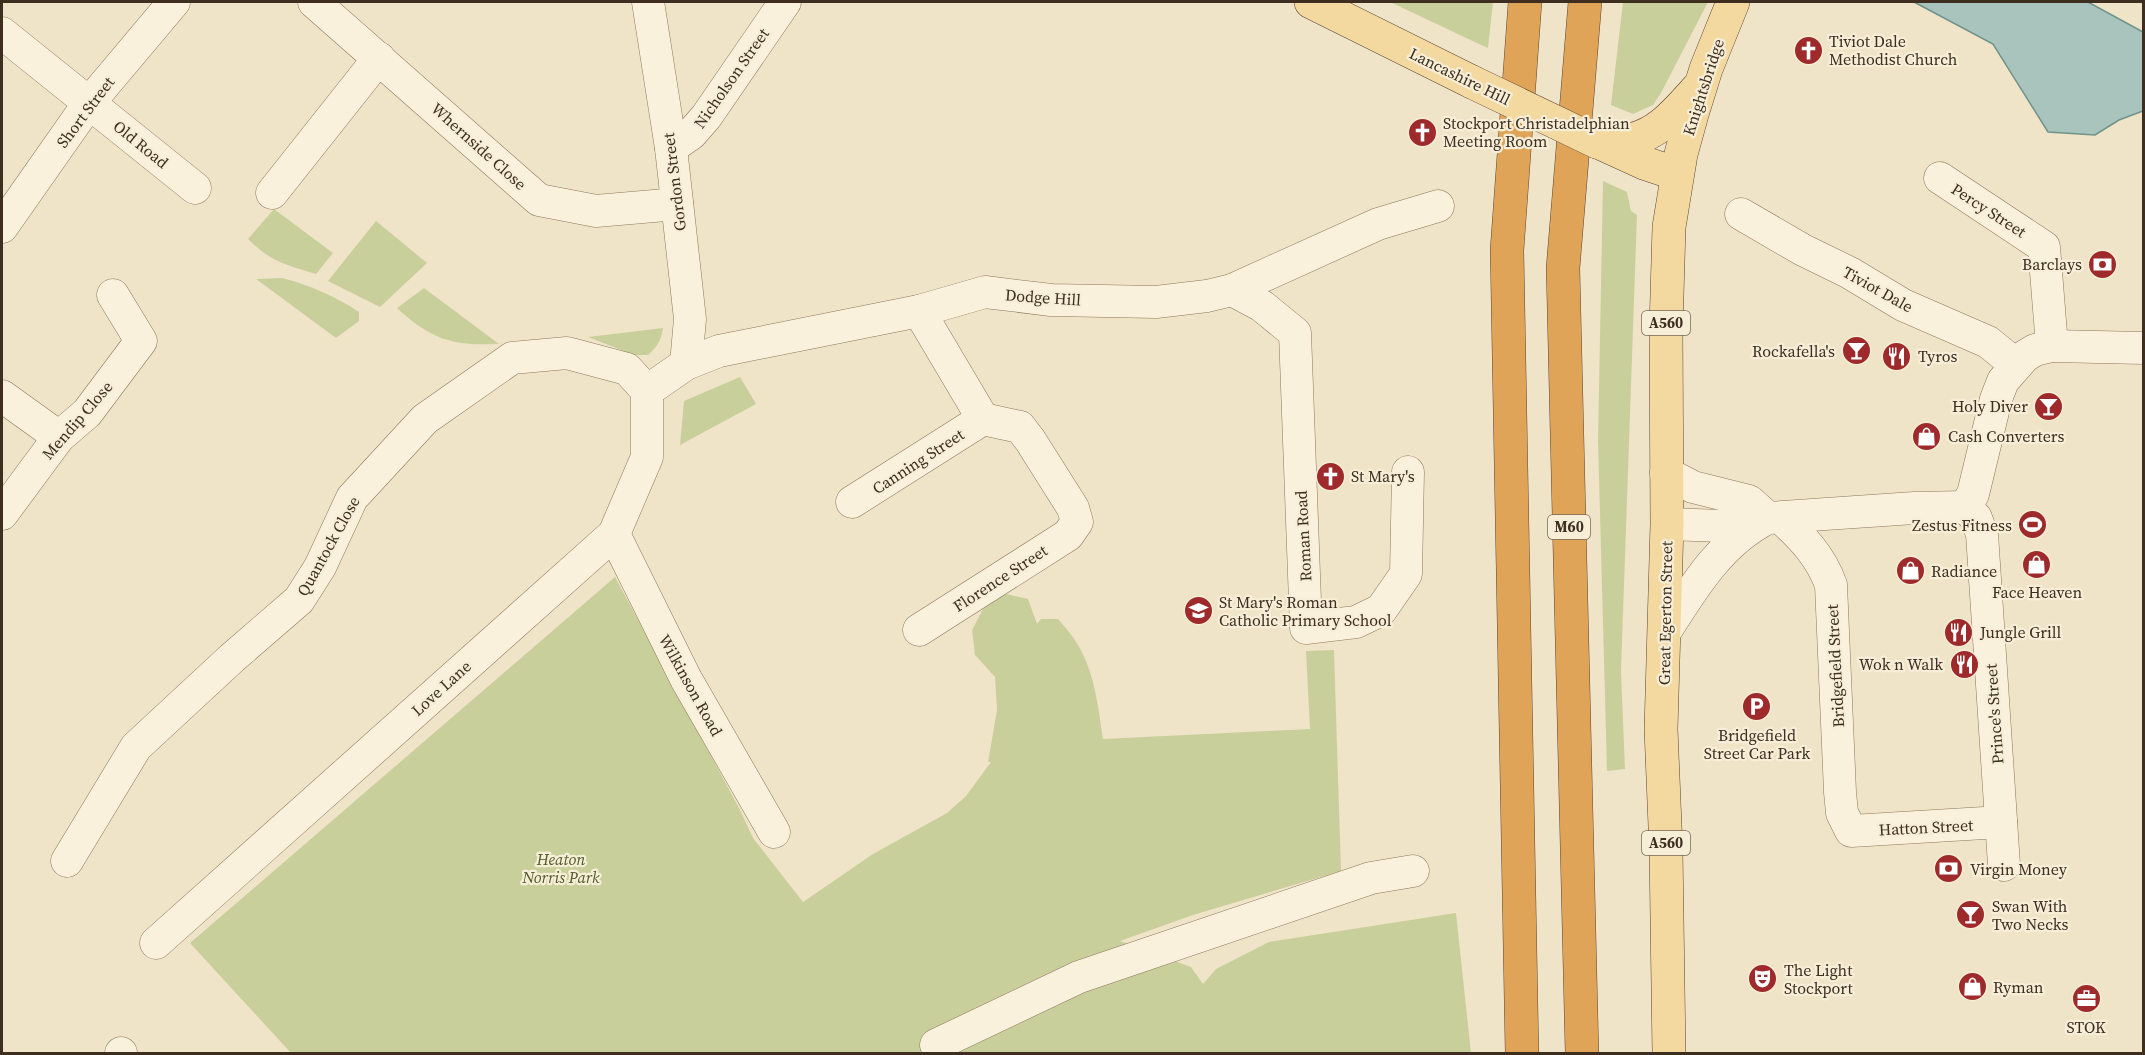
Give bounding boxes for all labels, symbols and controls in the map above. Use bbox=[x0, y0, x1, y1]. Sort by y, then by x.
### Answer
street label: Nicholson Street bbox=[688, 23, 774, 133]
place label: Tiviot Dale Methodist Church bbox=[1829, 30, 1958, 70]
church icon: Tiviot Dale Methodist Church bbox=[1792, 34, 1824, 66]
street label: Knightsbridge bbox=[1677, 36, 1729, 138]
street label: Lancashire Hill bbox=[1406, 42, 1514, 110]
street label: Short Street bbox=[51, 71, 119, 152]
street label: Whernside Close bbox=[427, 97, 531, 195]
place label: Stockport Christadelphian Meeting Room bbox=[1443, 112, 1630, 152]
street label: Old Road bbox=[109, 115, 173, 173]
church icon: Stockport Christadelphian Meeting Room bbox=[1406, 116, 1438, 148]
street label: Gordon Street bbox=[657, 131, 691, 232]
street label: Percy Street bbox=[1947, 178, 2031, 243]
bank icon: Barclays bbox=[2087, 248, 2119, 280]
place label: Barclays bbox=[2022, 253, 2082, 275]
street label: Tiviot Dale bbox=[1839, 261, 1917, 317]
street label: Dodge Hill bbox=[1004, 283, 1082, 311]
road number: A560 bbox=[1642, 311, 1690, 335]
bar icon: Rockafella's bbox=[1840, 335, 1872, 367]
place label: Rockafella's bbox=[1752, 340, 1835, 362]
restaurant icon: Tyros bbox=[1881, 340, 1913, 372]
place label: Tyros bbox=[1918, 345, 1958, 367]
street label: Mendip Close bbox=[37, 376, 117, 464]
bar icon: Holy Diver bbox=[2033, 390, 2065, 422]
place label: Holy Diver bbox=[1952, 395, 2028, 417]
shop icon: Cash Converters bbox=[1911, 420, 1943, 452]
street label: Canning Street bbox=[868, 423, 969, 499]
place label: Cash Converters bbox=[1948, 425, 2064, 447]
church icon: St Mary's bbox=[1314, 460, 1346, 492]
place label: St Mary's bbox=[1351, 465, 1415, 487]
street label: Roman Road bbox=[1290, 490, 1316, 582]
street label: Quantock Close bbox=[291, 492, 365, 600]
sports icon: Zestus Fitness bbox=[2017, 509, 2049, 541]
place label: Zestus Fitness bbox=[1912, 514, 2012, 536]
road number: M60 bbox=[1548, 515, 1590, 539]
street label: Florence Street bbox=[949, 539, 1052, 617]
street label: Great Egerton Street bbox=[1653, 540, 1677, 685]
shop icon: Face Heaven bbox=[2021, 548, 2053, 580]
shop icon: Radiance bbox=[1894, 555, 1926, 587]
place label: Radiance bbox=[1931, 560, 1997, 582]
place label: Face Heaven bbox=[1992, 581, 2082, 603]
place label: St Mary's Roman Catholic Primary School bbox=[1219, 591, 1392, 631]
school or university icon: St Mary's Roman Catholic Primary School bbox=[1182, 595, 1214, 627]
street label: Bridgefield Street bbox=[1821, 603, 1849, 728]
restaurant icon: Jungle Grill bbox=[1943, 616, 1975, 648]
place label: Jungle Grill bbox=[1979, 621, 2062, 643]
street label: Wilkinson Road bbox=[654, 630, 728, 740]
restaurant icon: Wok n Walk bbox=[1948, 648, 1980, 680]
place label: Wok n Walk bbox=[1859, 653, 1943, 675]
street label: Love Lane bbox=[406, 655, 476, 721]
street label: Prince's Street bbox=[1979, 662, 2008, 765]
parking icon: Bridgefield Street Car Park bbox=[1741, 691, 1773, 723]
place label: Bridgefield Street Car Park bbox=[1704, 724, 1811, 764]
street label: Hatton Street bbox=[1878, 813, 1975, 840]
road number: A560 bbox=[1642, 831, 1690, 855]
park label: Heaton Norris Park bbox=[522, 848, 600, 888]
bank icon: Virgin Money bbox=[1933, 853, 1965, 885]
place label: Virgin Money bbox=[1970, 858, 2068, 880]
place label: Swan With Two Necks bbox=[1992, 895, 2068, 935]
bar icon: Swan With Two Necks bbox=[1955, 899, 1987, 931]
place label: The Light Stockport bbox=[1784, 959, 1853, 999]
theatre icon: The Light Stockport bbox=[1747, 963, 1779, 995]
shop icon: Ryman bbox=[1956, 971, 1988, 1003]
place label: Ryman bbox=[1993, 976, 2044, 998]
office icon: STOK bbox=[2070, 983, 2102, 1015]
place label: STOK bbox=[2066, 1016, 2106, 1038]

